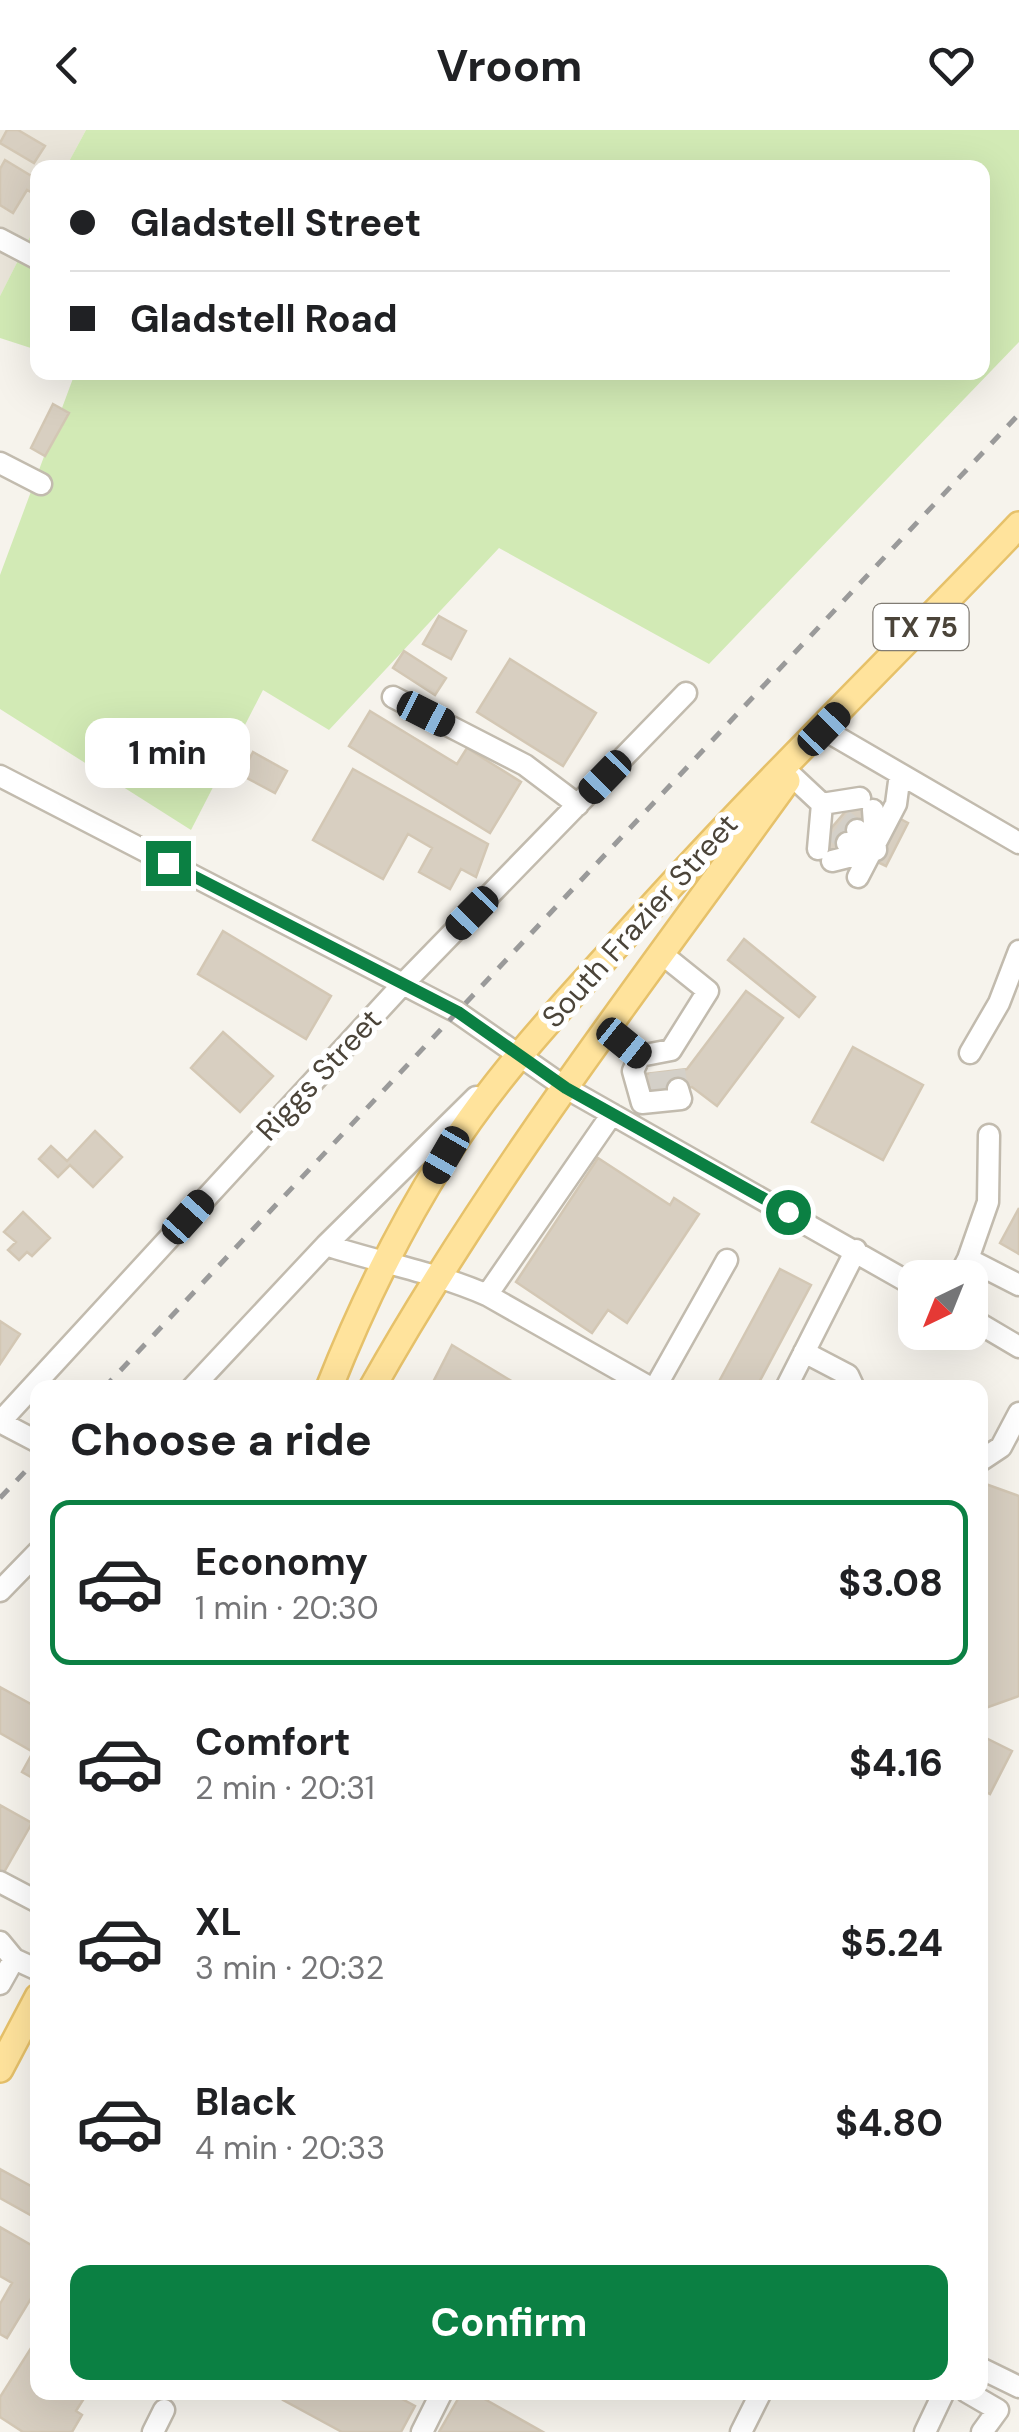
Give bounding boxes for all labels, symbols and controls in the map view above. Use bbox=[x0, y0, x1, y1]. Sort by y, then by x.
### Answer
text: Vroom bbox=[437, 36, 582, 95]
icon: back bbox=[40, 38, 95, 93]
icon: heart bbox=[924, 38, 979, 93]
text: Gladstell Street bbox=[130, 198, 421, 248]
text: Gladstell Road bbox=[130, 294, 398, 344]
road number: TX 75 bbox=[874, 604, 968, 650]
car bbox=[392, 687, 460, 741]
car bbox=[792, 697, 856, 761]
callout: 1 min bbox=[86, 718, 250, 788]
text: 1 min bbox=[129, 732, 206, 774]
car bbox=[573, 745, 637, 809]
street label: South Frazier Street bbox=[533, 805, 746, 1036]
route end bbox=[146, 841, 191, 886]
car bbox=[440, 881, 504, 945]
street label: Riggs Street bbox=[248, 1000, 390, 1149]
car bbox=[591, 1012, 657, 1074]
car bbox=[418, 1122, 474, 1188]
car bbox=[157, 1185, 219, 1249]
route start bbox=[766, 1190, 811, 1235]
north arrow bbox=[898, 1260, 988, 1350]
map controls bbox=[898, 1260, 988, 1350]
text: Choose a ride bbox=[70, 1410, 372, 1469]
text: Economy bbox=[195, 1537, 368, 1587]
icon: car bbox=[75, 1538, 165, 1628]
text: $3.08 bbox=[838, 1558, 943, 1608]
text: 1 min · 20:30 bbox=[195, 1587, 379, 1629]
text: Comfort bbox=[195, 1717, 351, 1767]
icon: car bbox=[75, 1718, 165, 1808]
text: $4.16 bbox=[849, 1738, 943, 1788]
text: 2 min · 20:31 bbox=[195, 1767, 375, 1809]
text: XL bbox=[195, 1897, 242, 1947]
icon: car bbox=[75, 1898, 165, 1988]
text: $5.24 bbox=[840, 1918, 943, 1968]
text: 3 min · 20:32 bbox=[195, 1947, 384, 1989]
text: Black bbox=[195, 2077, 297, 2127]
icon: car bbox=[75, 2078, 165, 2168]
text: $4.80 bbox=[835, 2098, 943, 2148]
text: 4 min · 20:33 bbox=[195, 2127, 385, 2169]
button: Confirm bbox=[70, 2265, 948, 2380]

